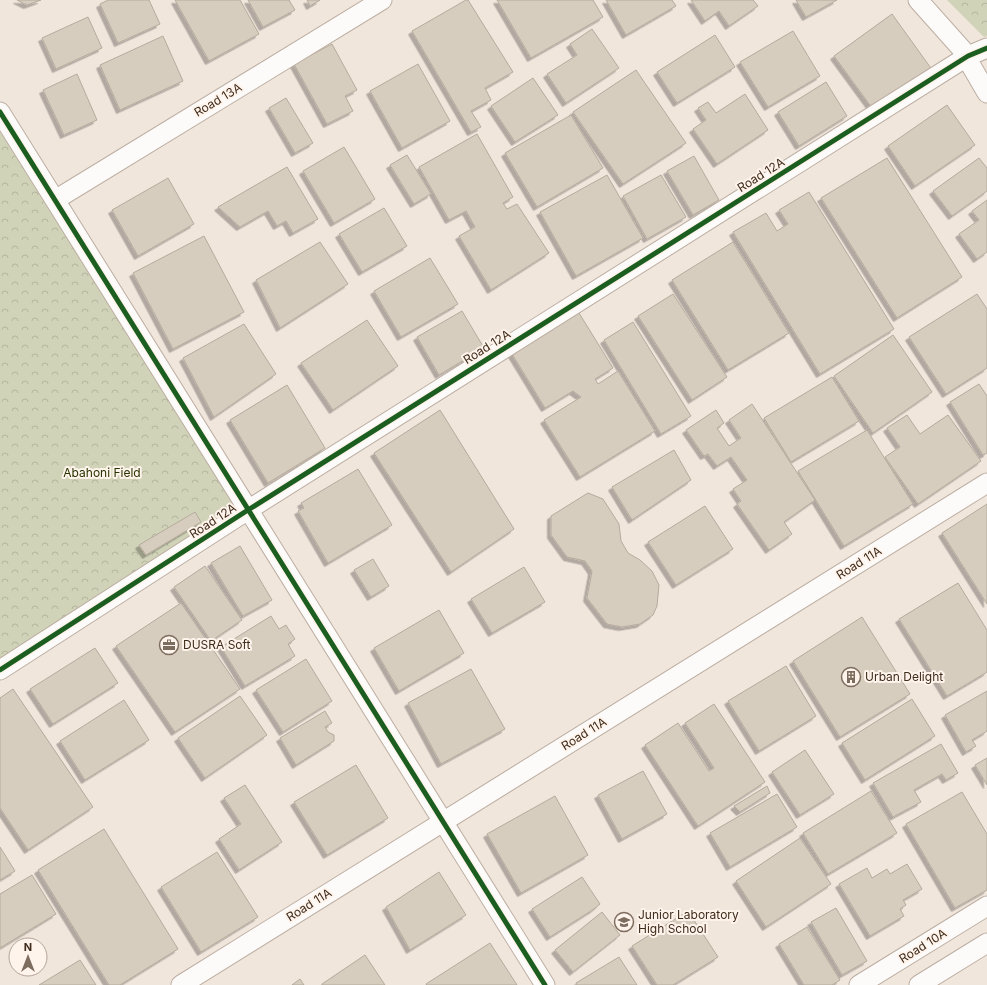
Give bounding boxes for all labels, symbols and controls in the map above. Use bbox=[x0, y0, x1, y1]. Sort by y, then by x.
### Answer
street label: Road 13A bbox=[191, 80, 244, 120]
street label: Road 12A bbox=[734, 154, 787, 195]
street label: Road 12A bbox=[460, 326, 513, 367]
park label: Abahoni Field bbox=[63, 465, 141, 480]
street label: Road 12A bbox=[186, 500, 239, 541]
street label: Road 11A bbox=[833, 543, 884, 582]
office icon: DUSRA Soft bbox=[158, 634, 180, 656]
place label: DUSRA Soft bbox=[183, 637, 251, 652]
building icon: Urban Delight bbox=[840, 666, 862, 688]
place label: Urban Delight bbox=[865, 669, 943, 684]
street label: Road 11A bbox=[558, 714, 609, 753]
street label: Road 11A bbox=[283, 885, 334, 924]
place label: Junior Laboratory High School bbox=[638, 907, 739, 936]
school or university icon: Junior Laboratory High School bbox=[613, 911, 635, 933]
street label: Road 10A bbox=[896, 925, 949, 966]
north arrow bbox=[8, 937, 48, 977]
text: N bbox=[24, 940, 32, 954]

